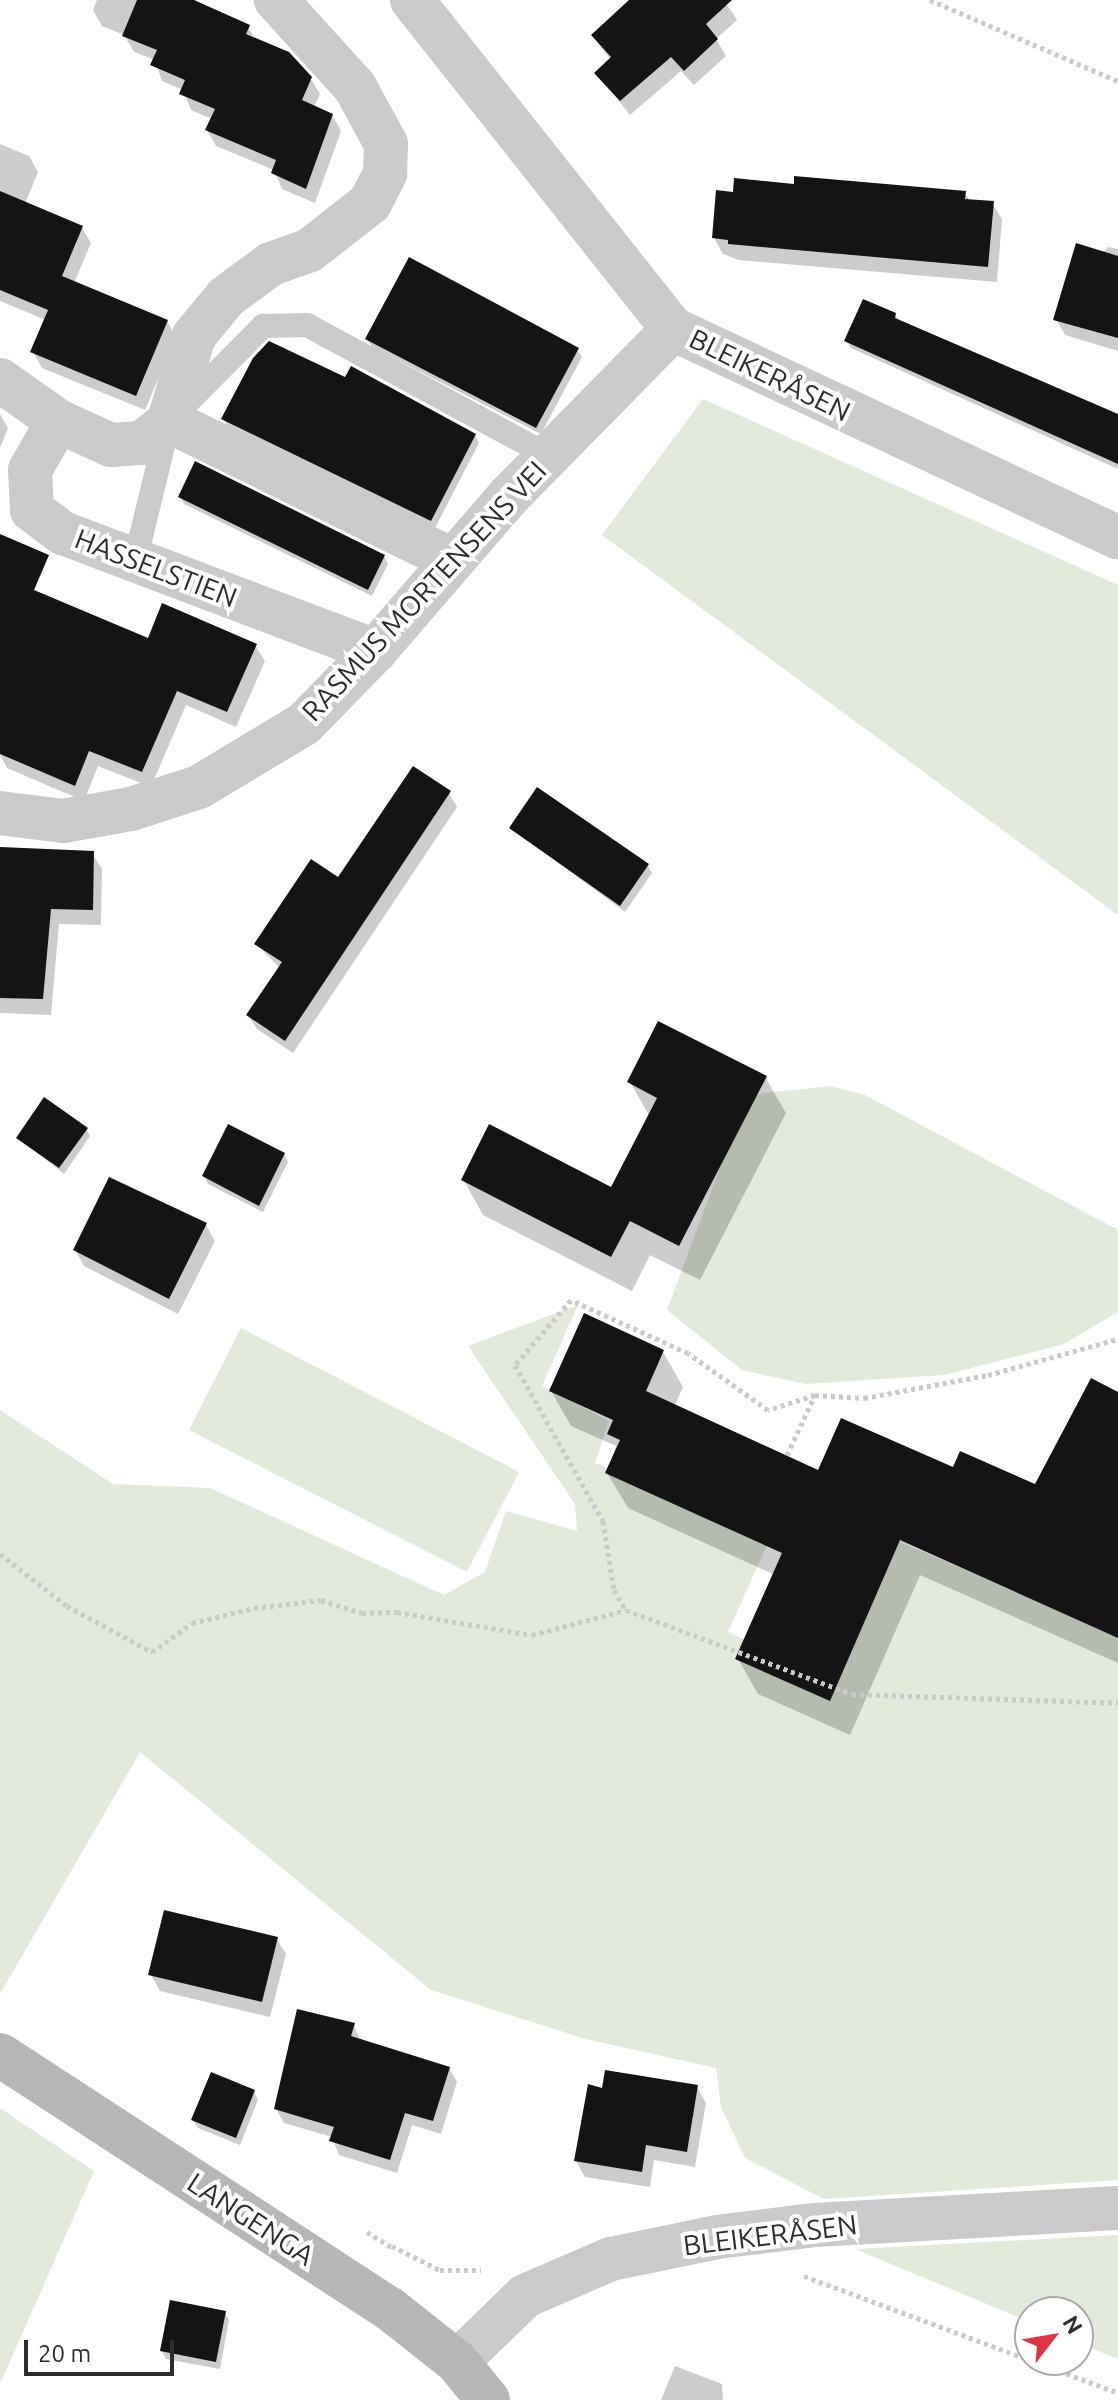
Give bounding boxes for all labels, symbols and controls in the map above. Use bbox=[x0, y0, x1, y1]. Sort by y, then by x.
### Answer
street label: BLEIKERÅSEN bbox=[684, 322, 856, 428]
street label: RASMUS MORTENSENS VEI bbox=[295, 454, 553, 728]
street label: HASSELSTIEN bbox=[70, 522, 242, 614]
street label: LANGENGA bbox=[181, 2166, 321, 2272]
street label: BLEIKERÅSEN bbox=[681, 2208, 859, 2262]
north arrow bbox=[1014, 2296, 1094, 2376]
text: N bbox=[1058, 2311, 1088, 2338]
scale bar bbox=[28, 2324, 178, 2374]
text: 20 m bbox=[38, 2340, 91, 2367]

